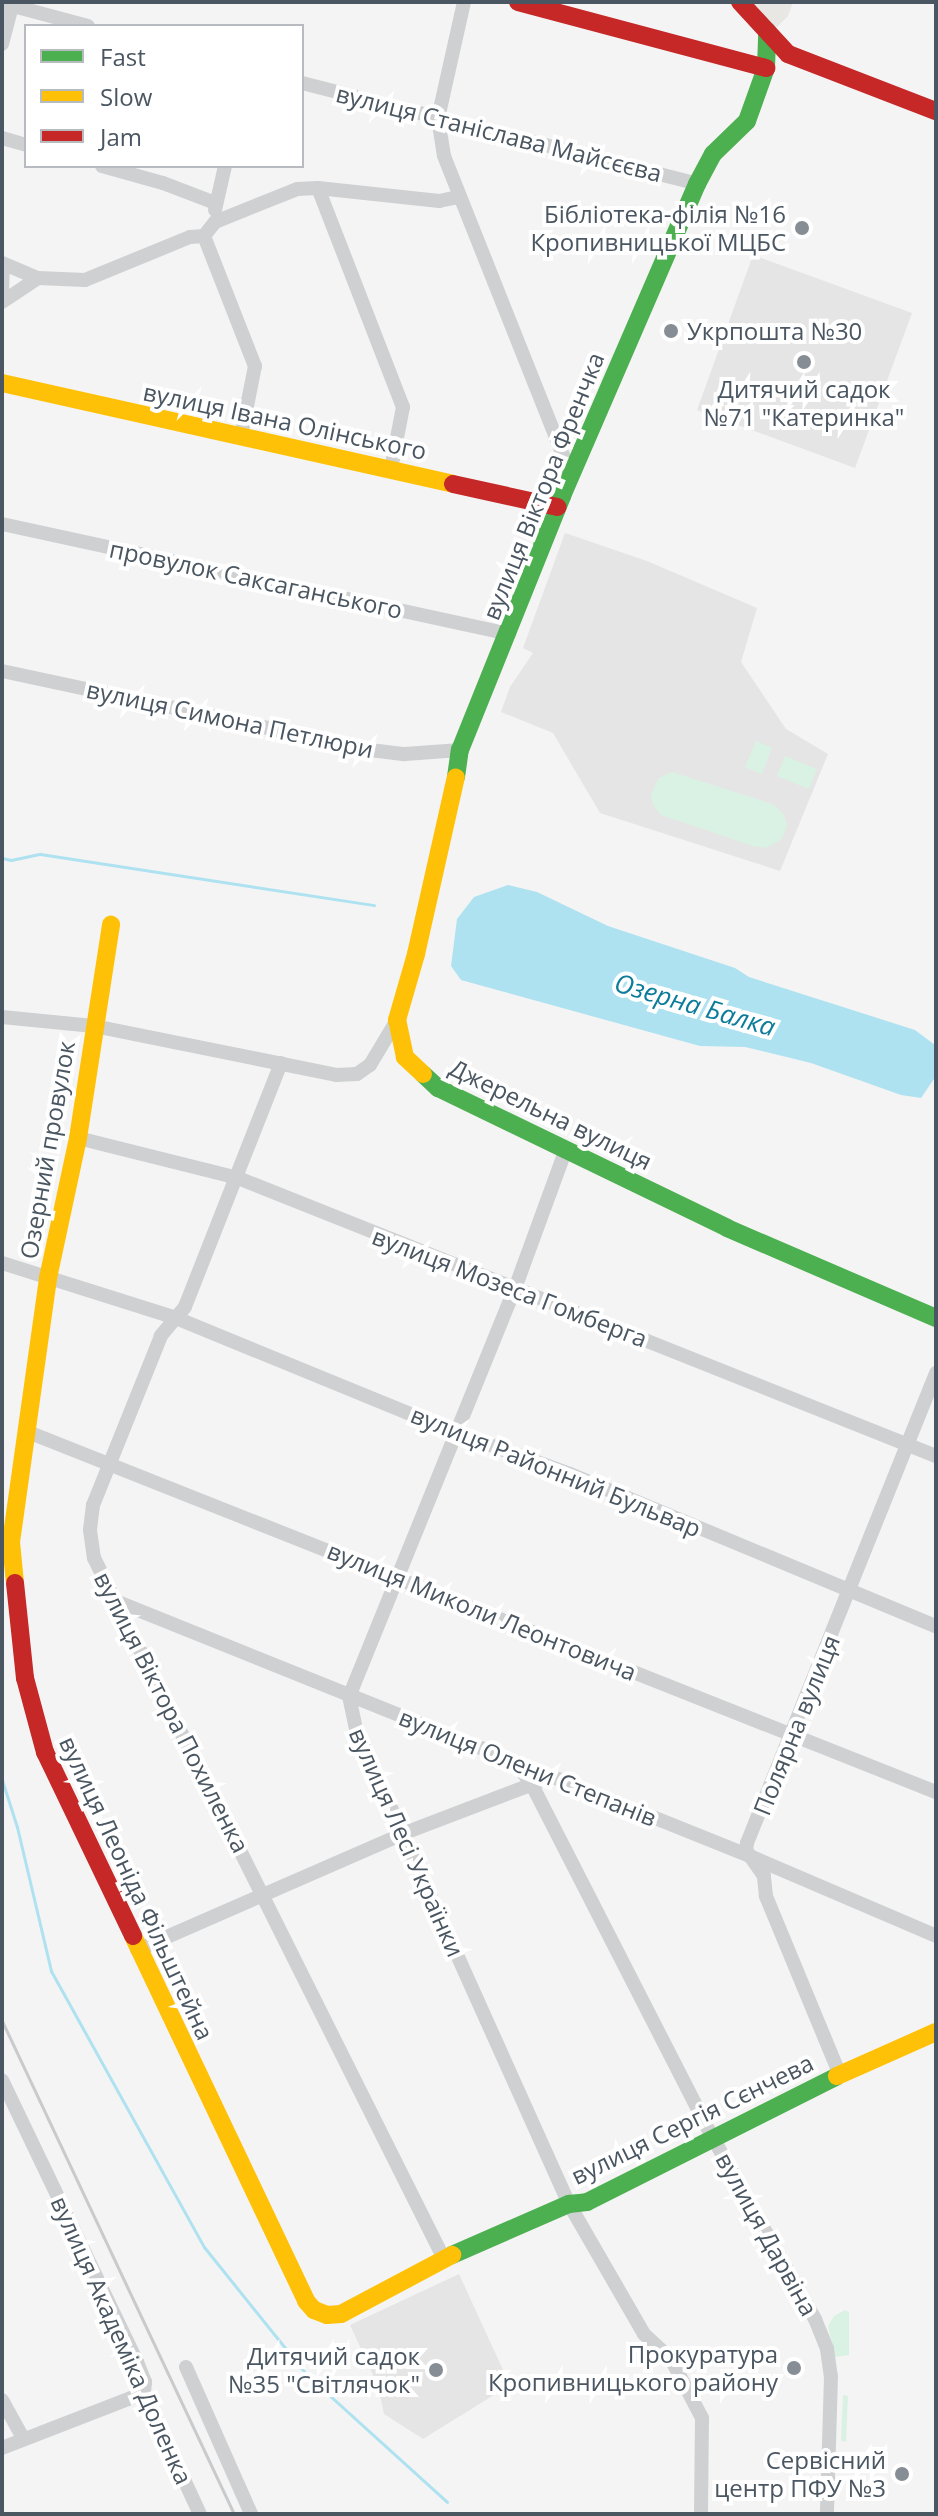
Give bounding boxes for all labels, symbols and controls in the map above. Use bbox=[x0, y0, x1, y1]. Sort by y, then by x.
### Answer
legend bbox=[24, 24, 304, 168]
text: Fast bbox=[100, 40, 146, 73]
street label: вулиця Станіслава Майсєєва bbox=[333, 79, 665, 187]
text: Slow bbox=[100, 80, 152, 113]
text: Jam bbox=[100, 120, 142, 153]
place label: Бібліотека-філія №16 Кропивницької МЦБС bbox=[530, 200, 786, 256]
marker: Бібліотека-філія №16 Кропивницької МЦБС bbox=[793, 219, 811, 237]
place label: Укрпошта №30 bbox=[687, 317, 862, 345]
marker: Укрпошта №30 bbox=[662, 322, 680, 340]
street label: вулиця Віктора Френчка bbox=[476, 348, 610, 624]
marker: Дитячий садок №71 "Катеринка" bbox=[795, 353, 813, 371]
place label: Дитячий садок №71 "Катеринка" bbox=[704, 375, 904, 431]
street label: вулиця Івана Олінського bbox=[141, 377, 429, 465]
street label: провулок Саксаганського bbox=[107, 534, 405, 624]
street label: вулиця Симона Петлюри bbox=[84, 675, 376, 763]
water label: Озерна Балка bbox=[611, 967, 779, 1043]
street label: Озерний провулок bbox=[14, 1039, 80, 1261]
street label: Джерельна вулиця bbox=[445, 1053, 657, 1175]
street label: вулиця Мозеса Гомберга bbox=[368, 1221, 652, 1353]
street label: вулиця Районний Бульвар bbox=[407, 1400, 705, 1542]
street label: вулиця Миколи Леонтовича bbox=[323, 1536, 641, 1686]
street label: вулиця Віктора Похиленка bbox=[89, 1567, 255, 1857]
street label: Полярна вулиця bbox=[747, 1631, 845, 1819]
street label: вулиця Олени Степанів bbox=[395, 1702, 661, 1832]
street label: вулиця Лесі Українки bbox=[343, 1723, 471, 1961]
street label: вулиця Леоніда Фільштейна bbox=[54, 1732, 220, 2044]
street label: вулиця Сергія Сєнчева bbox=[566, 2048, 818, 2190]
street label: вулиця Дарвіна bbox=[710, 2147, 824, 2321]
street label: вулиця Академіка Доленка bbox=[45, 2192, 199, 2488]
place label: Прокуратура Кропивницького району bbox=[488, 2340, 778, 2396]
place label: Дитячий садок №35 "Світлячок" bbox=[228, 2342, 420, 2398]
marker: Прокуратура Кропивницького району bbox=[785, 2359, 803, 2377]
marker: Дитячий садок №35 "Світлячок" bbox=[427, 2361, 445, 2379]
place label: Сервісний центр ПФУ №3 bbox=[714, 2446, 886, 2502]
marker: Сервісний центр ПФУ №3 bbox=[893, 2465, 911, 2483]

